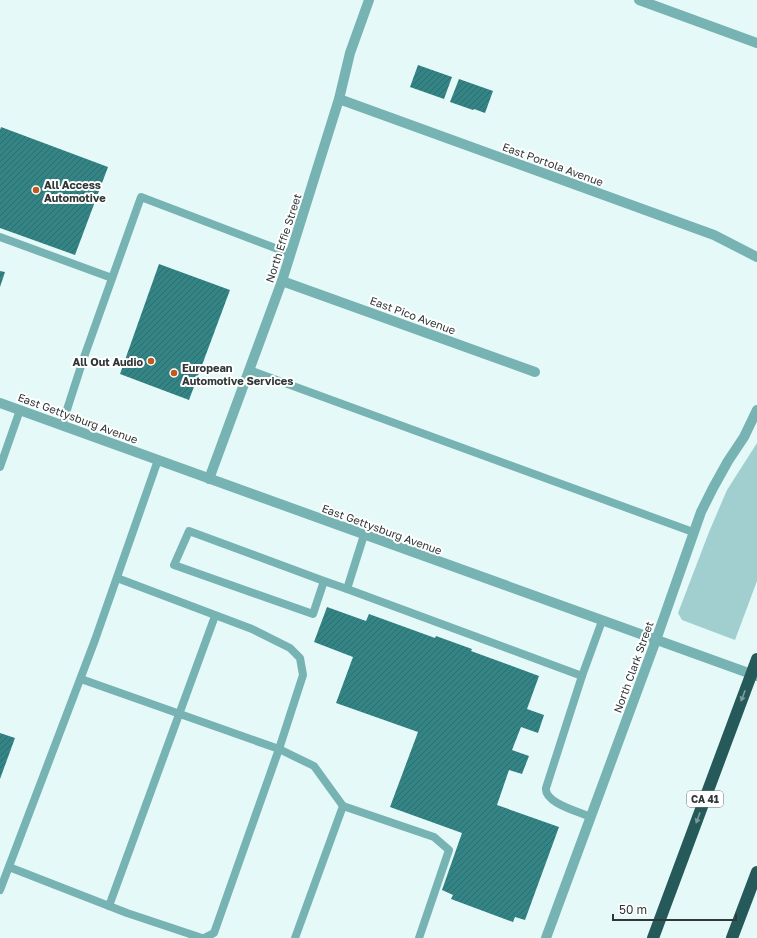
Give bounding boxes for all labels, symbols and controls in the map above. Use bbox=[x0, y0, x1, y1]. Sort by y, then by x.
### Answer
street label: East Portola Avenue bbox=[501, 140, 605, 188]
place label: All Access Automotive bbox=[44, 178, 106, 204]
marker: All Access Automotive bbox=[31, 185, 41, 195]
street label: North Effie Street bbox=[262, 192, 304, 284]
street label: East Pico Avenue bbox=[368, 293, 458, 337]
place label: All Out Audio bbox=[72, 355, 143, 368]
marker: All Out Audio bbox=[146, 356, 156, 366]
place label: European Automotive Services bbox=[182, 361, 293, 387]
marker: European Automotive Services bbox=[169, 368, 179, 378]
street label: East Gettysburg Avenue bbox=[16, 390, 140, 446]
street label: East Gettysburg Avenue bbox=[320, 501, 444, 557]
street label: North Clark Street bbox=[610, 619, 656, 715]
one-way arrow bbox=[740, 690, 746, 702]
road number: CA 41 bbox=[687, 791, 723, 807]
one-way arrow bbox=[695, 812, 701, 824]
scale bar bbox=[613, 896, 736, 922]
text: 50 m bbox=[619, 902, 647, 917]

